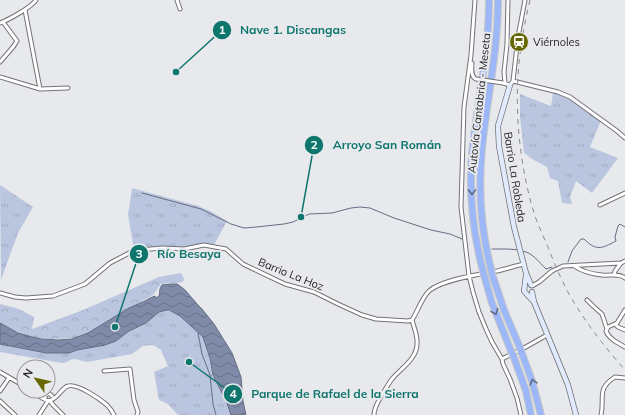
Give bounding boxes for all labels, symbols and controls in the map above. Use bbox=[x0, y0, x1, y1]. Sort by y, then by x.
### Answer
callout: Nave 1. Discangas bbox=[212, 18, 354, 42]
text: 1 bbox=[218, 22, 226, 37]
text: Nave 1. Discangas bbox=[240, 22, 346, 37]
station icon: Viérnoles bbox=[508, 31, 530, 53]
street label: Autovía Cantabria - Meseta bbox=[465, 32, 493, 174]
place label: Viérnoles bbox=[533, 35, 580, 49]
street label: Barrio La Robleda bbox=[501, 131, 529, 223]
callout: Arroyo San Román bbox=[304, 133, 449, 157]
text: 2 bbox=[310, 137, 318, 152]
text: Arroyo San Román bbox=[333, 137, 441, 152]
one-way arrow bbox=[467, 189, 476, 195]
callout: Río Besaya bbox=[129, 242, 229, 266]
text: 3 bbox=[135, 246, 143, 261]
text: Río Besaya bbox=[157, 246, 221, 261]
street label: Barrio La Hoz bbox=[256, 254, 326, 294]
one-way arrow bbox=[491, 309, 499, 316]
north arrow bbox=[16, 359, 56, 399]
text: N bbox=[20, 366, 36, 381]
one-way arrow bbox=[529, 379, 538, 386]
callout: Parque de Rafael de la Sierra bbox=[223, 382, 427, 406]
text: 4 bbox=[229, 386, 237, 401]
text: Parque de Rafael de la Sierra bbox=[251, 386, 419, 401]

